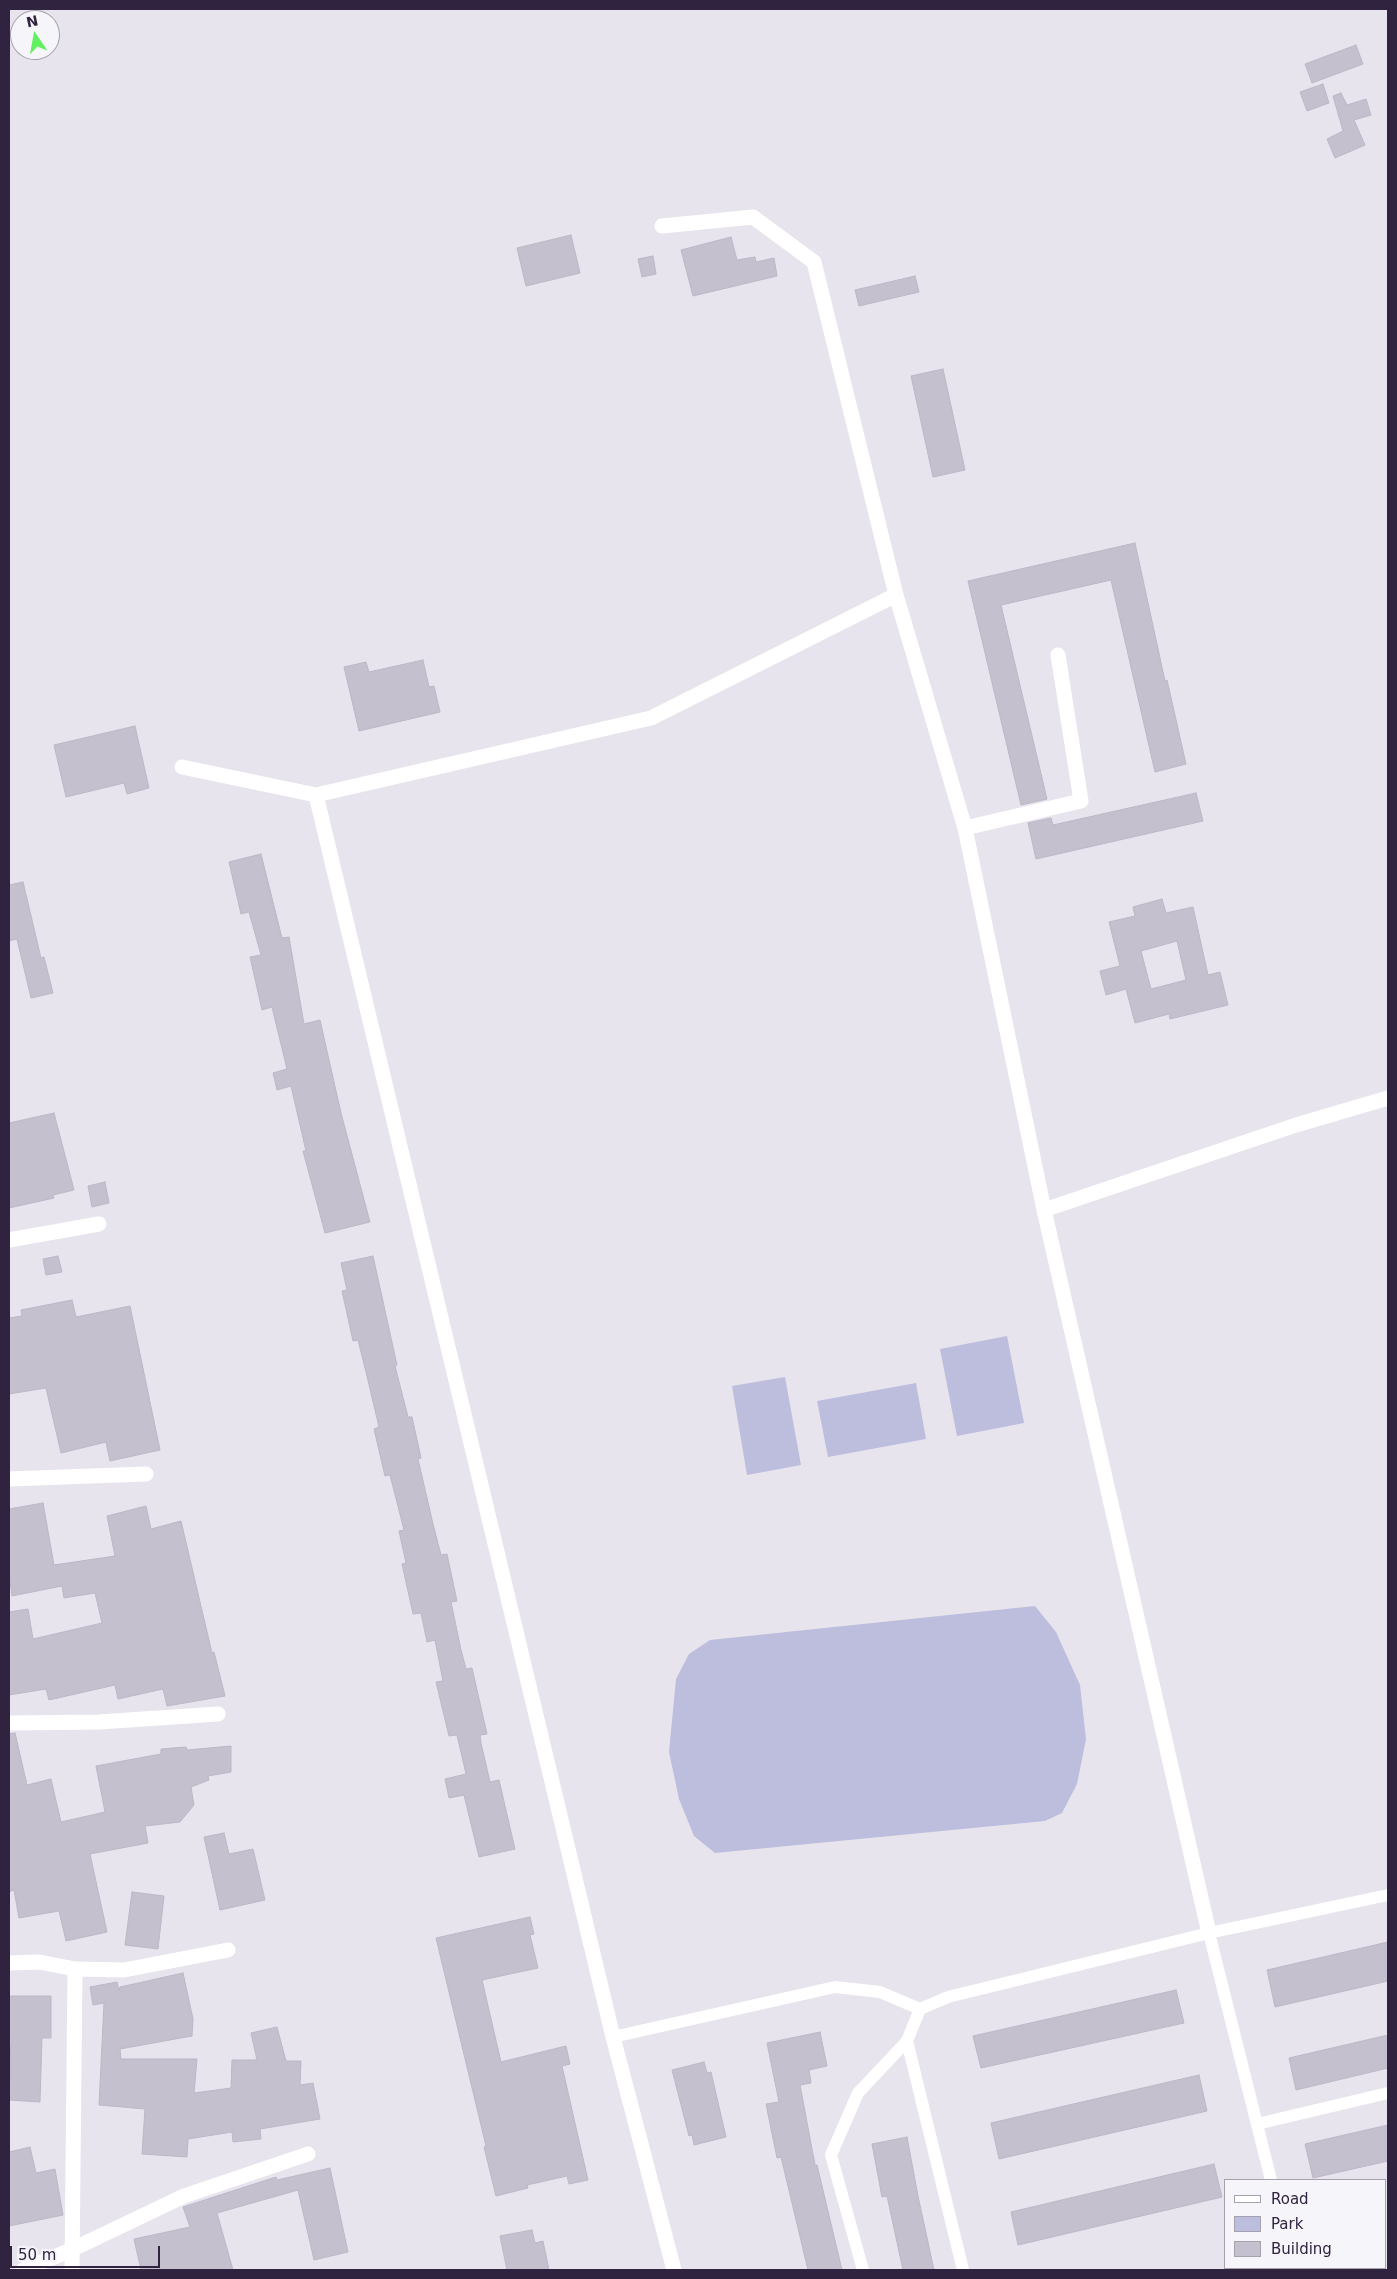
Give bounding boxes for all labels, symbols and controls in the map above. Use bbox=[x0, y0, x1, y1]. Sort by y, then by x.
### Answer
north arrow bbox=[10, 10, 60, 60]
text: N bbox=[25, 12, 39, 30]
legend bbox=[1224, 2179, 1387, 2269]
text: Road bbox=[1271, 2190, 1309, 2208]
text: Park bbox=[1271, 2215, 1303, 2233]
scale bar bbox=[12, 2236, 162, 2268]
text: Building bbox=[1271, 2240, 1332, 2258]
text: 50 m bbox=[18, 2246, 56, 2264]

